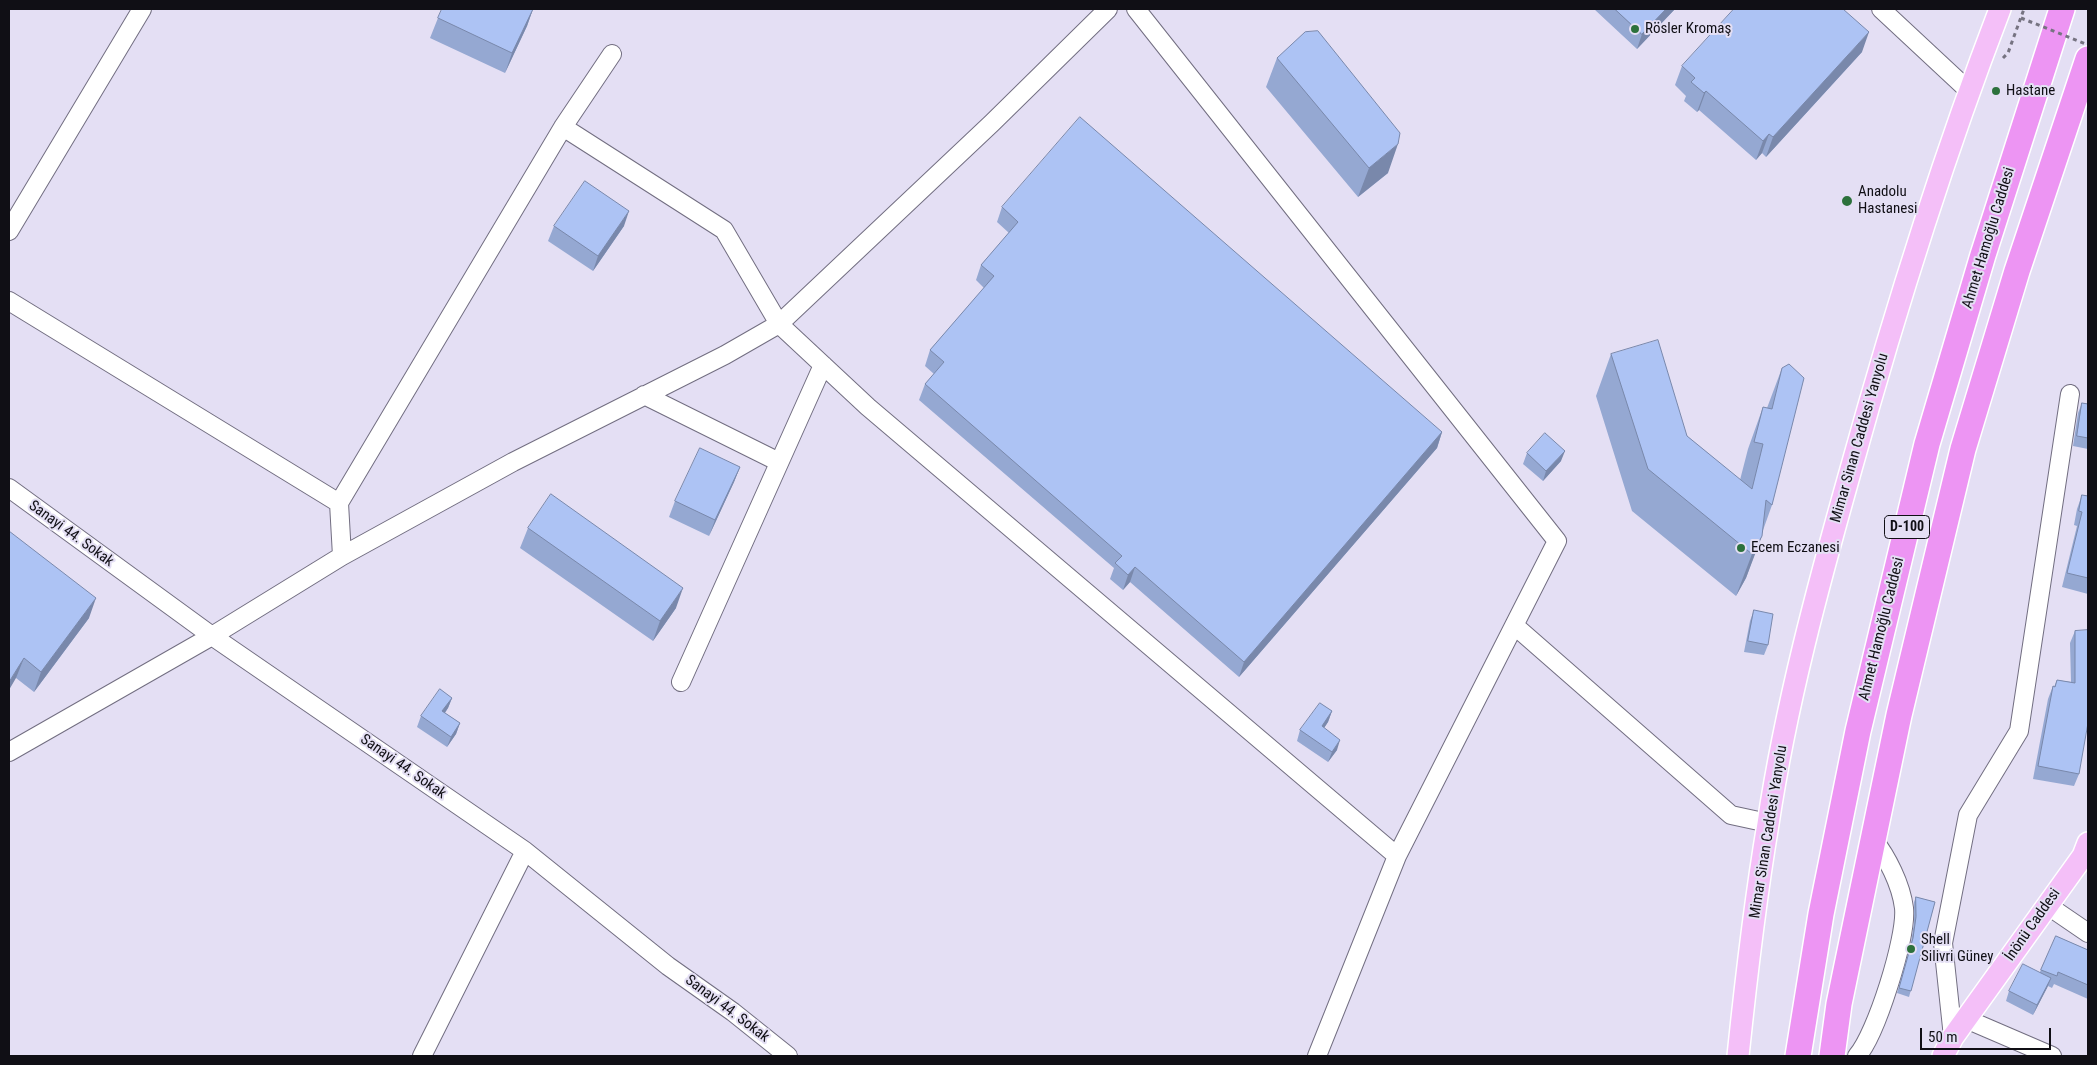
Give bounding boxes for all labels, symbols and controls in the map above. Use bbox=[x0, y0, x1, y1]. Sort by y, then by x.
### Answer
place label: Rösler Kromaş bbox=[1645, 20, 1731, 38]
marker: Rösler Kromaş bbox=[1629, 23, 1641, 35]
place label: Hastane bbox=[2006, 82, 2055, 100]
marker: Hastane bbox=[1990, 85, 2002, 97]
street label: Ahmet Hamoğlu Caddesi bbox=[1959, 165, 2019, 311]
place label: Anadolu Hastanesi bbox=[1858, 183, 1918, 218]
marker: Anadolu Hastanesi bbox=[1840, 194, 1854, 208]
street label: Mimar Sinan Caddesi Yanyolu bbox=[1827, 351, 1893, 525]
street label: Sanayi 44. Sokak bbox=[25, 497, 117, 571]
road number: D-100 bbox=[1884, 516, 1930, 538]
place label: Ecem Eczanesi bbox=[1751, 539, 1840, 557]
marker: Ecem Eczanesi bbox=[1735, 542, 1747, 554]
street label: Ahmet Hamoğlu Caddesi bbox=[1856, 556, 1908, 702]
street label: Sanayi 44. Sokak bbox=[357, 731, 449, 803]
street label: Mimar Sinan Caddesi Yanyolu bbox=[1746, 744, 1792, 920]
street label: İnönü Caddesi bbox=[2001, 885, 2065, 965]
place label: Shell Silivri Güney bbox=[1921, 931, 1994, 966]
marker: Shell Silivri Güney bbox=[1905, 943, 1917, 955]
street label: Sanayi 44. Sokak bbox=[681, 972, 773, 1046]
scale bar bbox=[1922, 1018, 2053, 1050]
text: 50 m bbox=[1928, 1028, 1958, 1046]

